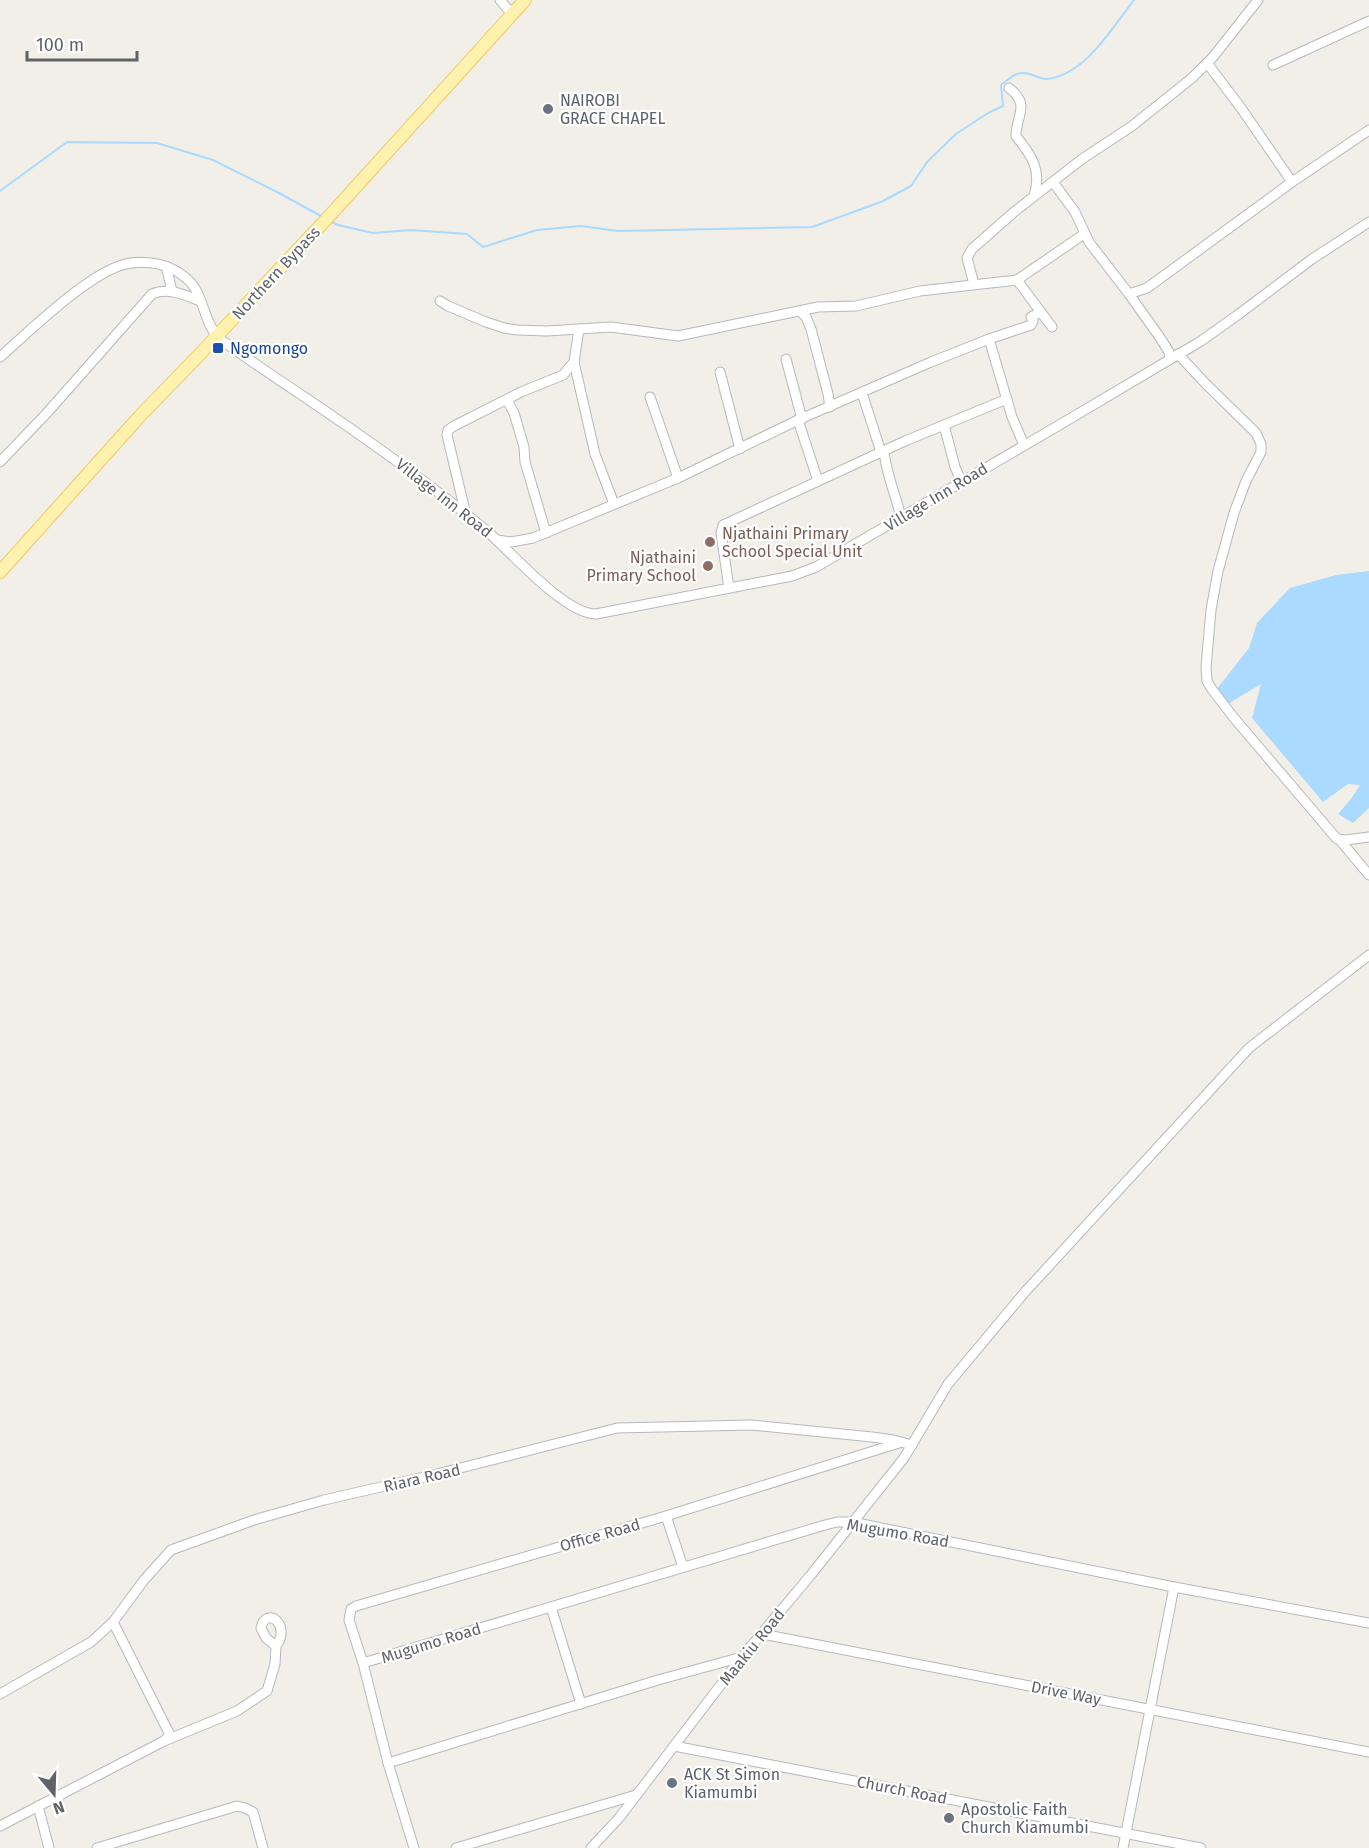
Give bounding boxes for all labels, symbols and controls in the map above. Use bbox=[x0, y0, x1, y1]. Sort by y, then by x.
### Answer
scale bar bbox=[27, 24, 136, 62]
text: 100 m bbox=[36, 34, 84, 56]
place label: NAIROBI GRACE CHAPEL bbox=[560, 91, 665, 128]
marker: NAIROBI GRACE CHAPEL bbox=[541, 102, 555, 116]
street label: Northern Bypass bbox=[228, 222, 324, 324]
place label: Ngomongo bbox=[230, 339, 308, 358]
marker: Ngomongo bbox=[211, 341, 225, 355]
street label: Village Inn Road bbox=[392, 455, 496, 541]
street label: Village Inn Road bbox=[881, 459, 991, 535]
place label: Njathaini Primary School Special Unit bbox=[722, 524, 862, 561]
marker: Njathaini Primary School Special Unit bbox=[703, 535, 717, 549]
place label: Njathaini Primary School bbox=[587, 548, 696, 585]
marker: Njathaini Primary School bbox=[701, 559, 715, 573]
street label: Riara Road bbox=[382, 1460, 462, 1496]
street label: Office Road bbox=[558, 1514, 642, 1556]
street label: Mugumo Road bbox=[845, 1515, 951, 1551]
street label: Maakiu Road bbox=[715, 1605, 789, 1689]
street label: Mugumo Road bbox=[379, 1619, 483, 1667]
street label: Drive Way bbox=[1029, 1677, 1103, 1709]
north arrow bbox=[24, 1764, 84, 1824]
place label: ACK St Simon Kiamumbi bbox=[684, 1765, 780, 1802]
street label: Church Road bbox=[855, 1772, 949, 1808]
marker: ACK St Simon Kiamumbi bbox=[665, 1776, 679, 1790]
text: N bbox=[51, 1797, 67, 1818]
place label: Apostolic Faith Church Kiamumbi bbox=[961, 1800, 1089, 1837]
marker: Apostolic Faith Church Kiamumbi bbox=[942, 1811, 956, 1825]

